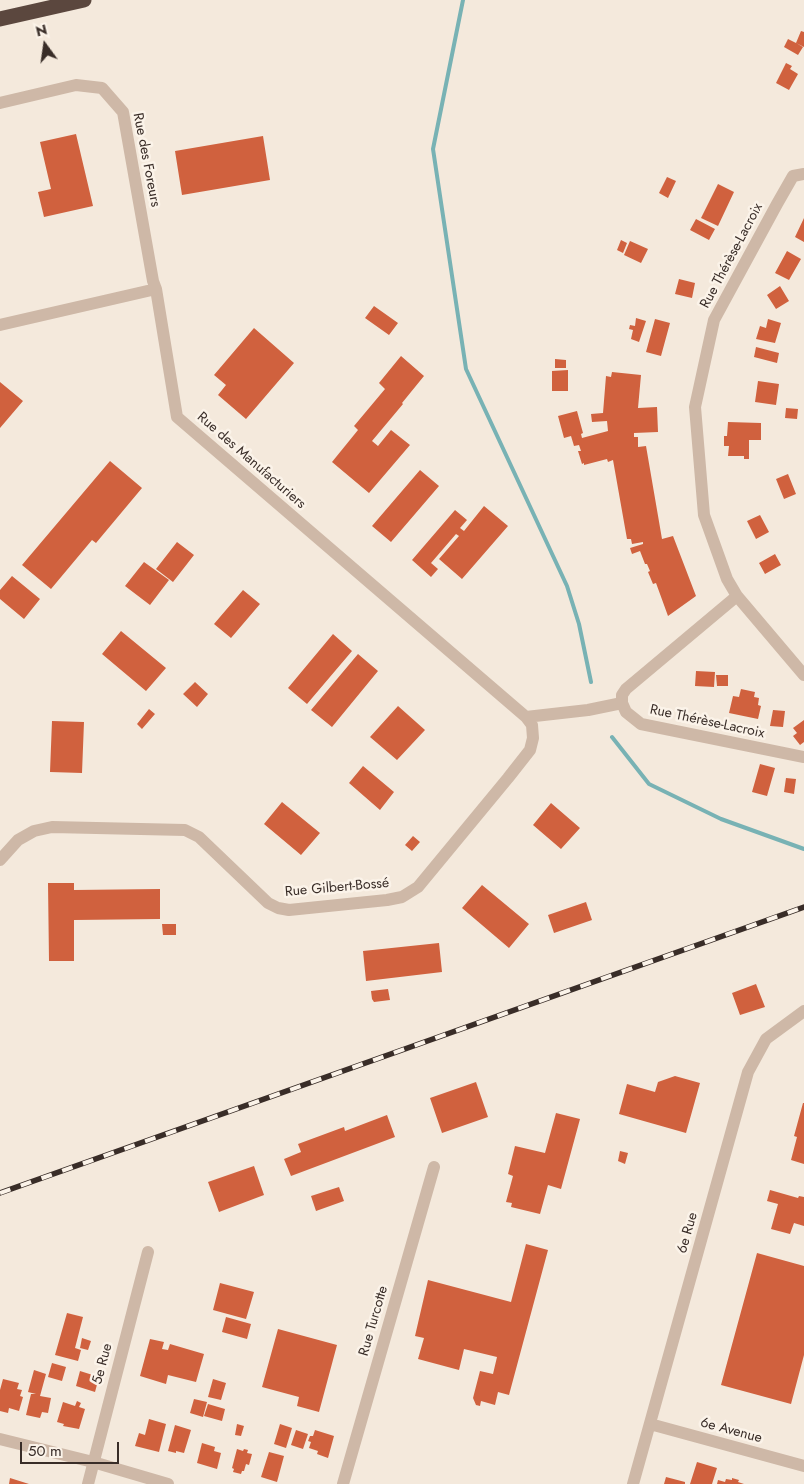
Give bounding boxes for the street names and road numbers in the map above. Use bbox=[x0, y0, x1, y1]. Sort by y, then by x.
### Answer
street label: Rue des Foreurs bbox=[129, 112, 163, 208]
street label: Rue Thérèse-Lacroix bbox=[697, 201, 767, 311]
street label: Rue des Manufacturiers bbox=[193, 409, 309, 513]
street label: Rue Thérèse-Lacroix bbox=[648, 702, 766, 742]
street label: Rue Gilbert-Bossé bbox=[284, 875, 390, 901]
street label: 6e Rue bbox=[674, 1211, 702, 1255]
street label: Rue Turcotte bbox=[356, 1284, 392, 1358]
street label: 5e Rue bbox=[89, 1342, 117, 1386]
street label: 6e Avenue bbox=[698, 1415, 764, 1447]

